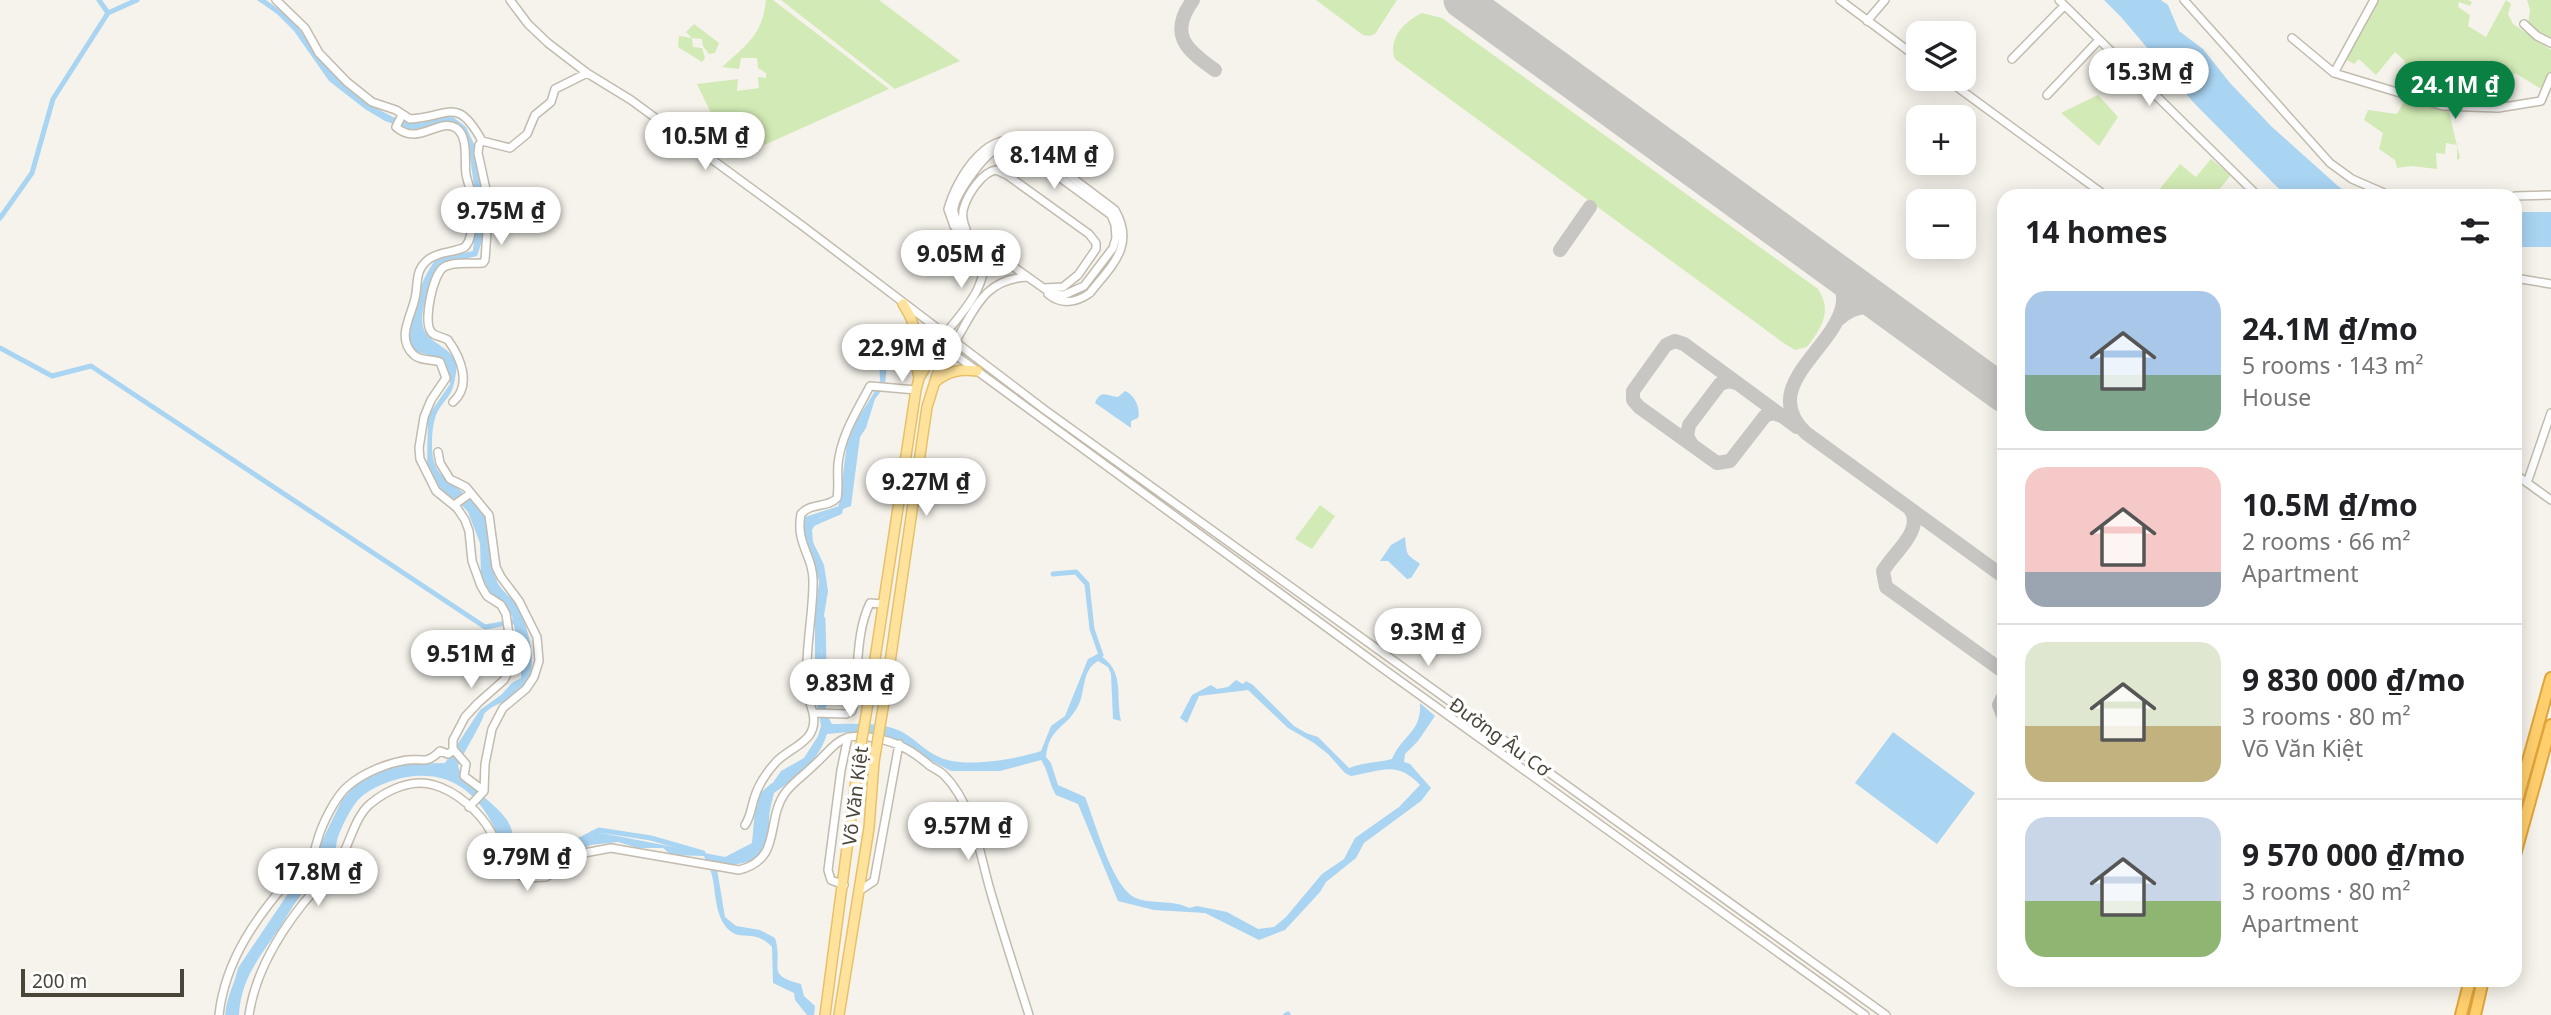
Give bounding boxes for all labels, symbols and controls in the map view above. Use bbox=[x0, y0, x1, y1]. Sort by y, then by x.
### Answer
map controls bbox=[1906, 21, 1976, 259]
button: layers bbox=[1906, 21, 1976, 91]
pin: 15.3M ₫ bbox=[2084, 48, 2214, 108]
text: 15.3M ₫ bbox=[2105, 55, 2193, 87]
pin: 24.1M ₫ bbox=[2390, 61, 2520, 121]
text: 24.1M ₫ bbox=[2411, 68, 2499, 100]
button: + bbox=[1906, 105, 1976, 175]
pin: 10.5M ₫ bbox=[640, 113, 770, 172]
text: 10.5M ₫ bbox=[661, 119, 749, 151]
pin: 8.14M ₫ bbox=[989, 132, 1119, 191]
text: 8.14M ₫ bbox=[1010, 138, 1098, 170]
pin: 9.75M ₫ bbox=[436, 188, 566, 247]
button: − bbox=[1906, 189, 1976, 259]
text: 9.75M ₫ bbox=[457, 194, 545, 226]
text: 14 homes bbox=[2025, 211, 2168, 252]
icon: filters bbox=[2456, 212, 2494, 250]
pin: 9.05M ₫ bbox=[896, 230, 1026, 290]
text: 9.05M ₫ bbox=[917, 237, 1005, 269]
text: 24.1M ₫/mo bbox=[2242, 308, 2418, 349]
icon: home bbox=[2081, 319, 2165, 403]
pin: 22.9M ₫ bbox=[837, 324, 967, 384]
text: 22.9M ₫ bbox=[858, 331, 946, 363]
text: 5 rooms · 143 m² bbox=[2242, 349, 2424, 381]
text: House bbox=[2242, 381, 2311, 413]
pin: 9.27M ₫ bbox=[861, 458, 991, 518]
text: 9.27M ₫ bbox=[882, 465, 970, 497]
text: 10.5M ₫/mo bbox=[2242, 484, 2418, 525]
icon: home bbox=[2081, 495, 2165, 579]
text: 2 rooms · 66 m² bbox=[2242, 525, 2411, 557]
text: Apartment bbox=[2242, 557, 2359, 589]
pin: 9.3M ₫ bbox=[1371, 608, 1485, 668]
text: 9.3M ₫ bbox=[1390, 615, 1466, 647]
pin: 9.51M ₫ bbox=[406, 630, 536, 690]
text: 9.51M ₫ bbox=[427, 637, 515, 669]
text: 9 830 000 ₫/mo bbox=[2242, 659, 2465, 700]
pin: 9.83M ₫ bbox=[785, 660, 915, 719]
text: 9.83M ₫ bbox=[806, 666, 894, 698]
icon: home bbox=[2081, 670, 2165, 754]
street label: Đường Âu Cơ bbox=[1444, 691, 1557, 783]
text: 3 rooms · 80 m² bbox=[2242, 700, 2411, 732]
text: Võ Văn Kiệt bbox=[2242, 732, 2363, 764]
street label: Võ Văn Kiệt bbox=[836, 745, 874, 847]
pin: 9.57M ₫ bbox=[903, 802, 1033, 862]
text: 9.57M ₫ bbox=[924, 809, 1012, 841]
pin: 9.79M ₫ bbox=[462, 834, 592, 893]
text: 9 570 000 ₫/mo bbox=[2242, 834, 2465, 875]
text: 9.79M ₫ bbox=[483, 840, 571, 872]
icon: home bbox=[2081, 845, 2165, 929]
pin: 17.8M ₫ bbox=[253, 848, 383, 908]
text: 17.8M ₫ bbox=[274, 855, 362, 887]
text: 3 rooms · 80 m² bbox=[2242, 875, 2411, 907]
text: Apartment bbox=[2242, 907, 2359, 939]
scale bar bbox=[21, 966, 184, 998]
text: 200 m bbox=[32, 968, 87, 994]

